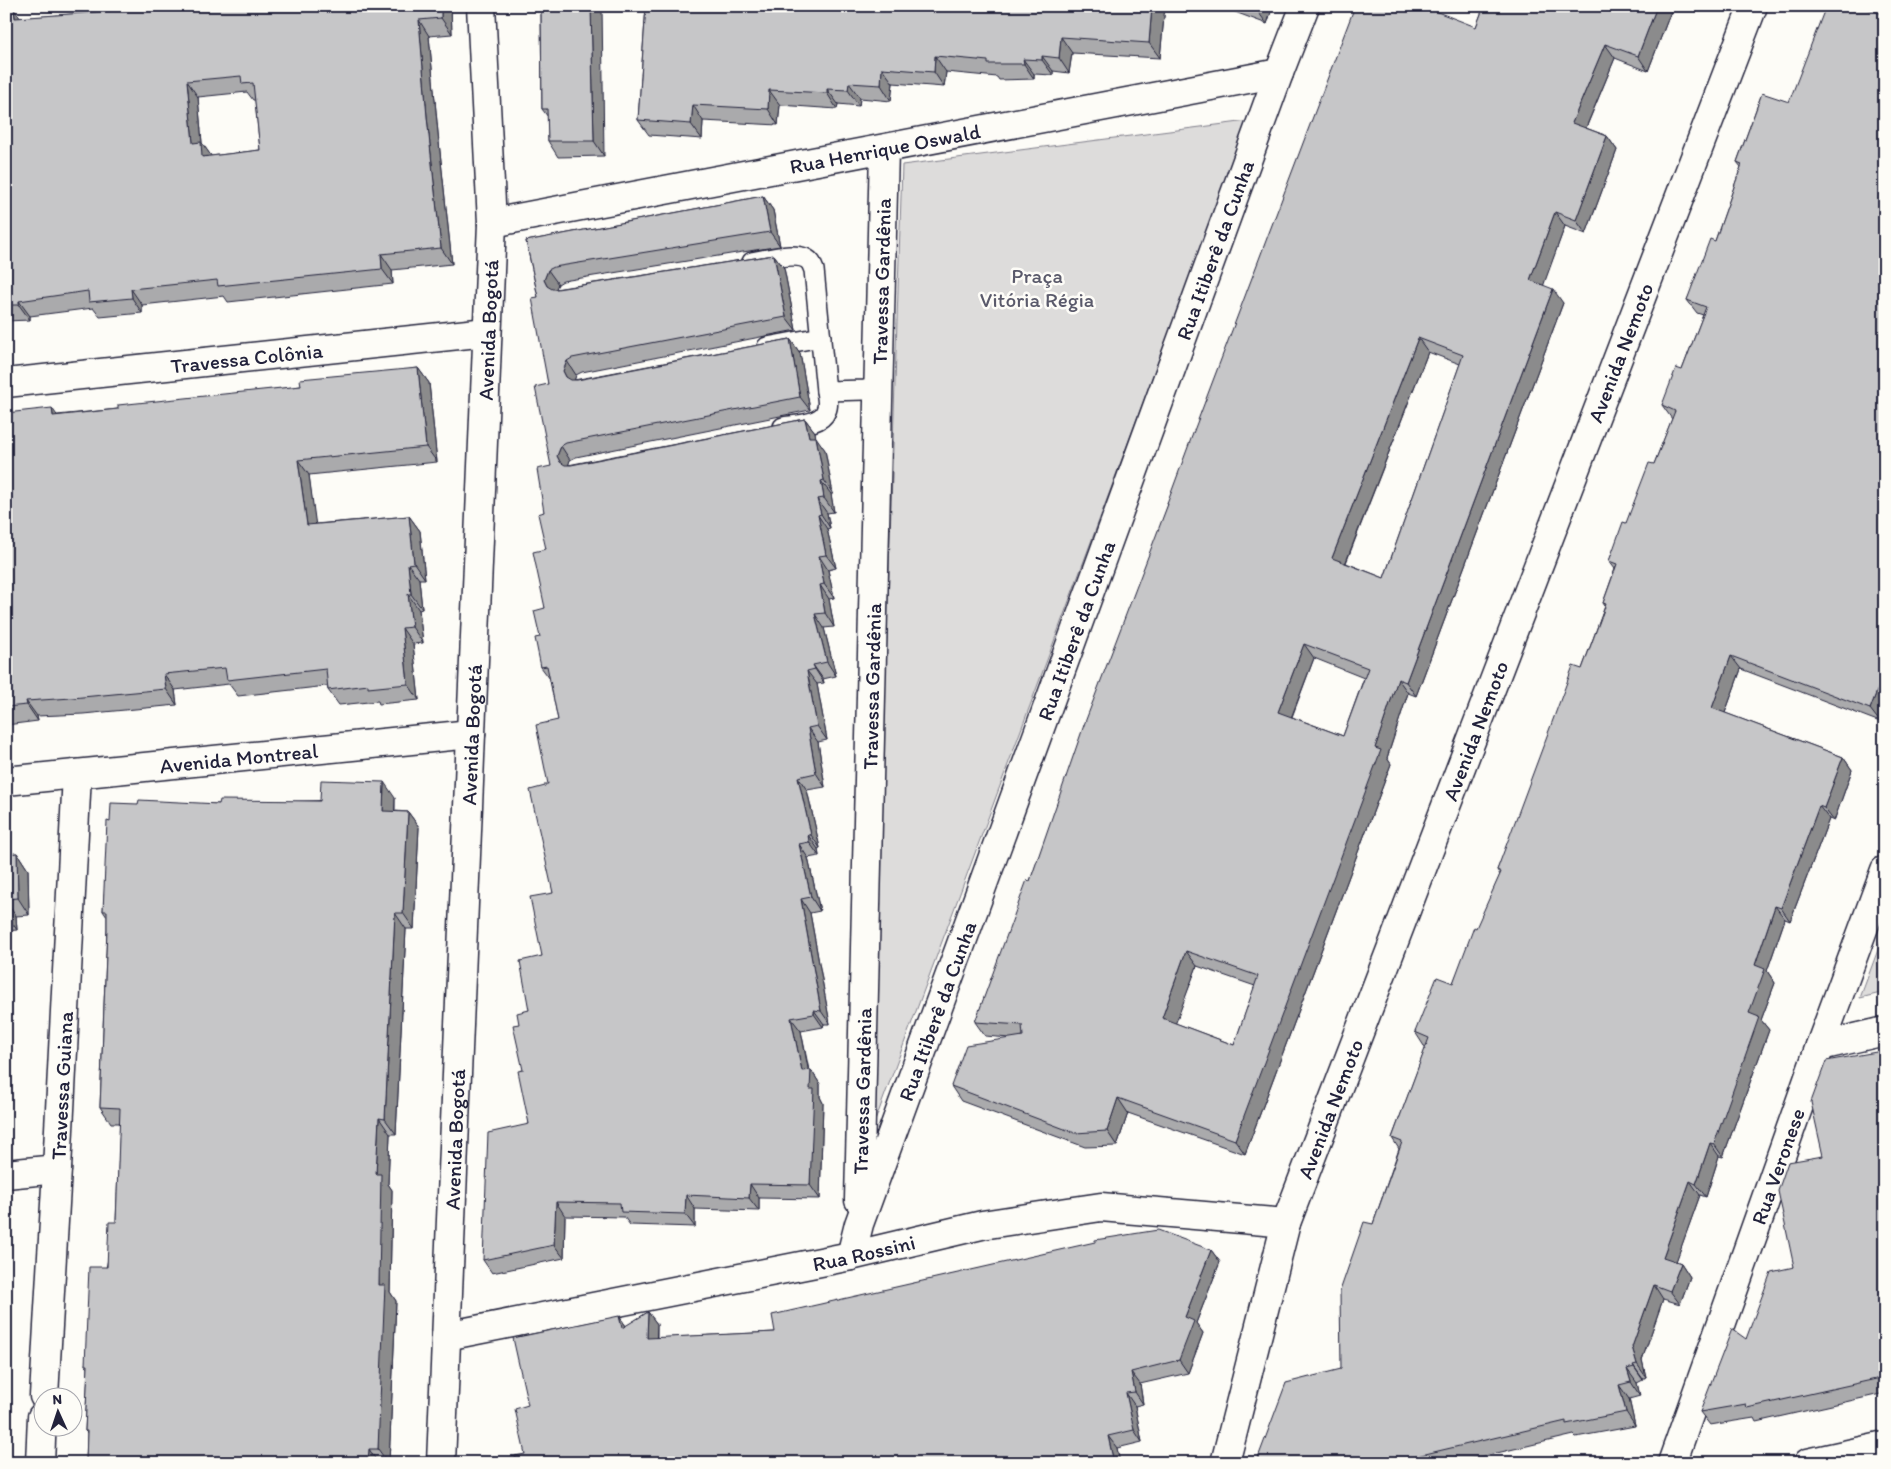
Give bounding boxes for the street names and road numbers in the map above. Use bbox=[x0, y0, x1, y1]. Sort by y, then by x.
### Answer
street label: Rua Henrique Oswald bbox=[787, 118, 983, 179]
street label: Rua Itiberê da Cunha bbox=[1170, 156, 1259, 343]
street label: Travessa Gardênia bbox=[866, 198, 895, 365]
street label: Avenida Bogotá bbox=[472, 259, 503, 401]
street label: Avenida Nemoto bbox=[1582, 279, 1658, 426]
street label: Travessa Colônia bbox=[169, 337, 324, 378]
street label: Rua Itiberê da Cunha bbox=[1031, 537, 1120, 724]
street label: Travessa Gardênia bbox=[857, 602, 886, 770]
street label: Avenida Nemoto bbox=[1437, 657, 1513, 804]
street label: Avenida Bogotá bbox=[456, 664, 486, 806]
street label: Avenida Montreal bbox=[159, 737, 319, 778]
street label: Rua Itiberê da Cunha bbox=[893, 917, 981, 1104]
street label: Travessa Gardênia bbox=[847, 1007, 876, 1175]
street label: Travessa Guiana bbox=[45, 1010, 77, 1161]
street label: Avenida Nemoto bbox=[1292, 1035, 1368, 1182]
street label: Avenida Bogotá bbox=[439, 1068, 470, 1210]
street label: Rua Veronese bbox=[1745, 1105, 1810, 1228]
street label: Rua Rossini bbox=[810, 1229, 918, 1276]

